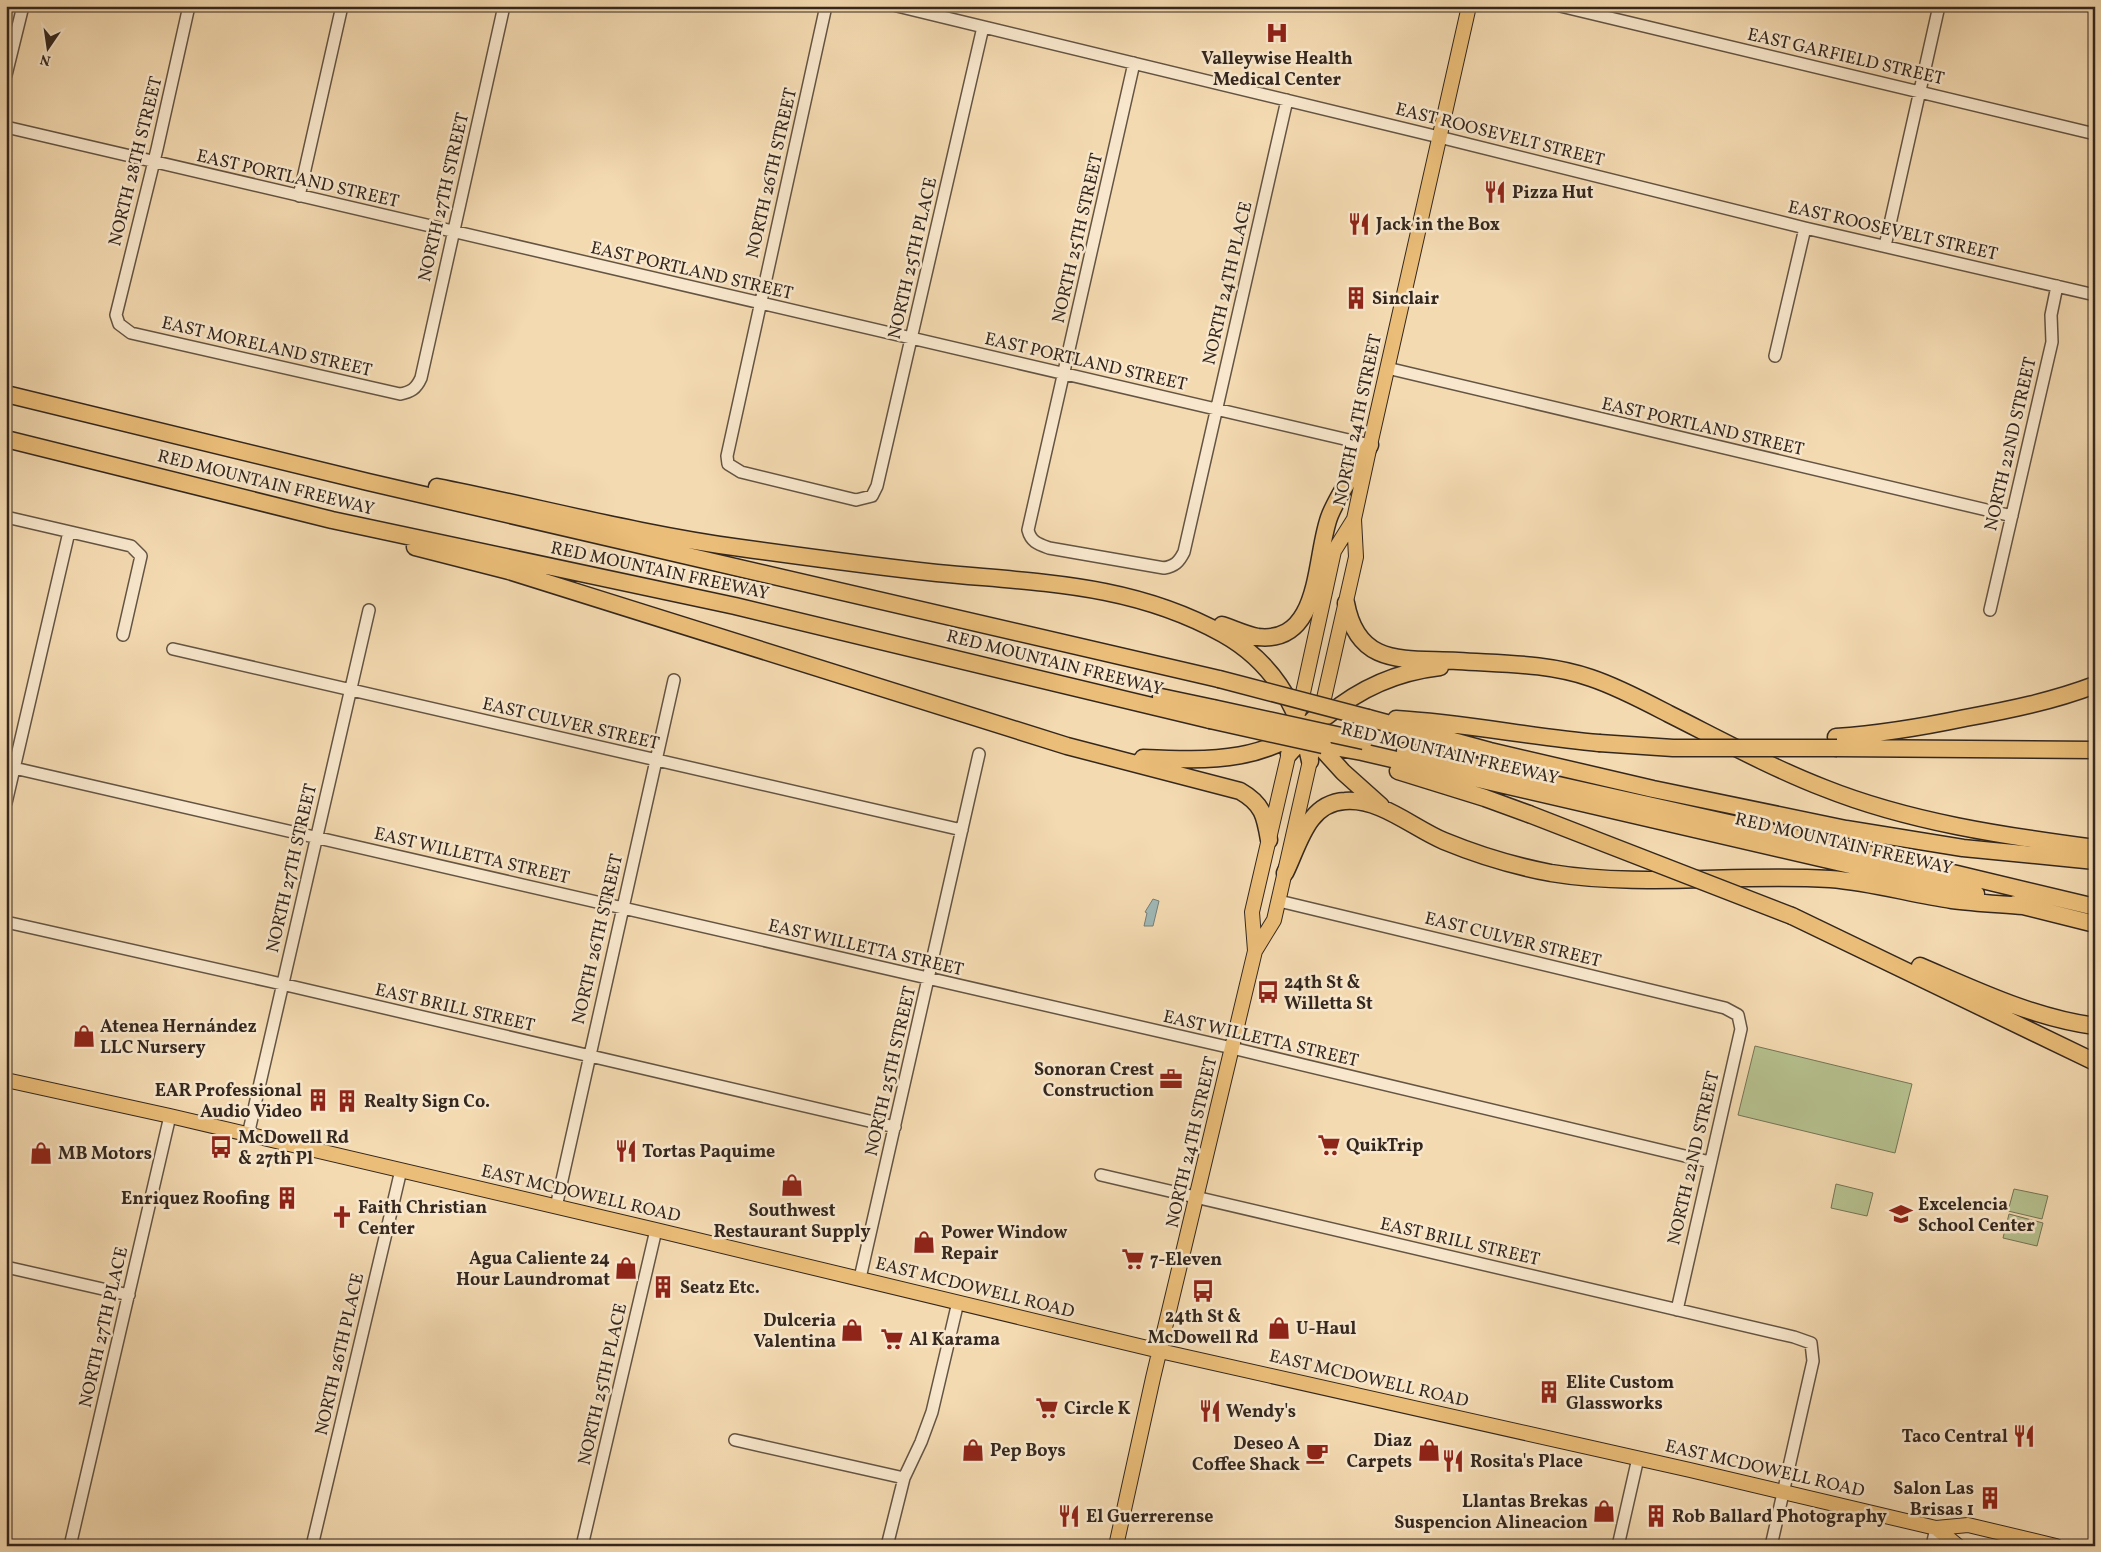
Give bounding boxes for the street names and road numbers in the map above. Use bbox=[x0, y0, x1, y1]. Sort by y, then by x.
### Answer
street label: EAST GARFIELD STREET bbox=[1745, 23, 1947, 92]
street label: NORTH 28TH STREET bbox=[103, 73, 170, 249]
street label: NORTH 26TH STREET bbox=[741, 85, 804, 261]
street label: EAST ROOSEVELT STREET bbox=[1392, 97, 1607, 174]
street label: NORTH 27TH STREET bbox=[413, 110, 476, 284]
street label: EAST PORTLAND STREET bbox=[194, 144, 402, 215]
street label: NORTH 25TH STREET bbox=[1047, 150, 1110, 326]
street label: NORTH 25TH PLACE bbox=[883, 175, 944, 342]
street label: EAST ROOSEVELT STREET bbox=[1785, 195, 2001, 268]
street label: NORTH 24TH PLACE bbox=[1197, 199, 1259, 368]
street label: EAST PORTLAND STREET bbox=[588, 236, 796, 307]
street label: EAST MORELAND STREET bbox=[159, 311, 375, 384]
street label: EAST PORTLAND STREET bbox=[982, 327, 1190, 398]
street label: NORTH 24TH STREET bbox=[1328, 332, 1389, 509]
street label: NORTH 22ND STREET bbox=[1979, 355, 2044, 534]
street label: EAST PORTLAND STREET bbox=[1599, 392, 1807, 463]
street label: RED MOUNTAIN FREEWAY bbox=[154, 444, 377, 523]
street label: RED MOUNTAIN FREEWAY bbox=[548, 536, 771, 607]
street label: RED MOUNTAIN FREEWAY bbox=[943, 624, 1166, 703]
street label: EAST CULVER STREET bbox=[480, 692, 662, 757]
street label: RED MOUNTAIN FREEWAY bbox=[1338, 717, 1561, 792]
street label: NORTH 27TH STREET bbox=[261, 781, 324, 955]
street label: RED MOUNTAIN FREEWAY bbox=[1732, 807, 1955, 882]
street label: EAST WILLETTA STREET bbox=[371, 822, 572, 891]
street label: NORTH 26TH STREET bbox=[567, 851, 630, 1027]
street label: EAST CULVER STREET bbox=[1422, 906, 1604, 975]
street label: EAST WILLETTA STREET bbox=[765, 914, 966, 983]
street label: EAST BRILL STREET bbox=[372, 978, 537, 1039]
street label: NORTH 25TH STREET bbox=[860, 983, 923, 1159]
street label: EAST WILLETTA STREET bbox=[1160, 1005, 1361, 1074]
street label: NORTH 24TH STREET bbox=[1161, 1054, 1224, 1231]
street label: NORTH 22ND STREET bbox=[1662, 1069, 1727, 1248]
street label: EAST MCDOWELL ROAD bbox=[478, 1159, 683, 1230]
street label: EAST BRILL STREET bbox=[1377, 1212, 1542, 1273]
street label: NORTH 27TH PLACE bbox=[74, 1244, 135, 1410]
street label: EAST MCDOWELL ROAD bbox=[873, 1252, 1077, 1325]
street label: NORTH 26TH PLACE bbox=[310, 1270, 371, 1438]
street label: NORTH 25TH PLACE bbox=[573, 1301, 634, 1468]
street label: EAST MCDOWELL ROAD bbox=[1266, 1344, 1471, 1415]
street label: EAST MCDOWELL ROAD bbox=[1662, 1434, 1867, 1505]

